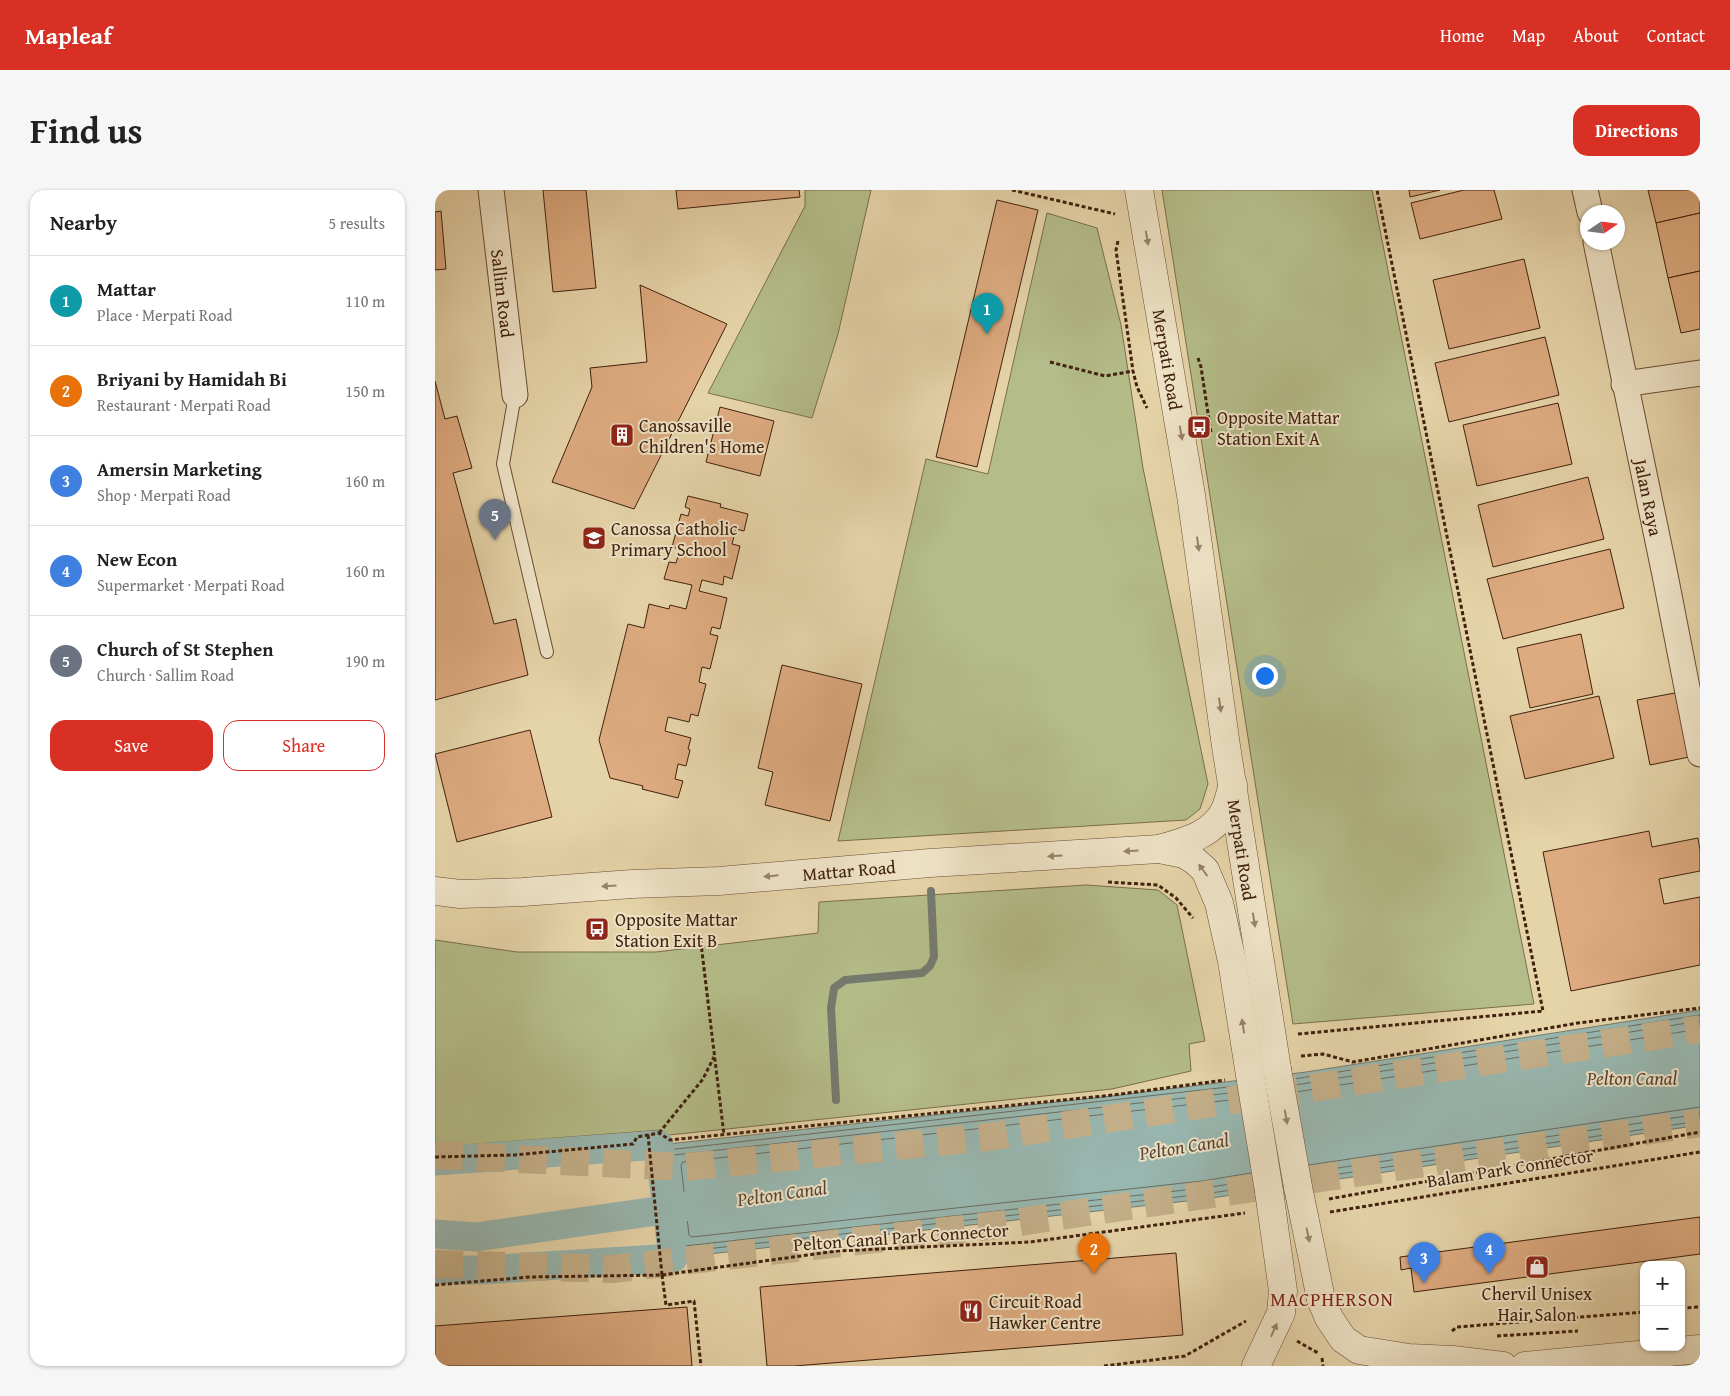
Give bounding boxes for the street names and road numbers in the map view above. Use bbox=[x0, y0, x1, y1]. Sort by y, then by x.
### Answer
street label: Sallim Road bbox=[485, 248, 522, 339]
street label: Merpati Road bbox=[1146, 307, 1190, 412]
street label: Jalan Raya bbox=[1627, 455, 1670, 539]
street label: Merpati Road bbox=[1221, 797, 1264, 903]
street label: Mattar Road bbox=[801, 852, 897, 887]
street label: Balam Park Connector bbox=[1425, 1141, 1596, 1194]
street label: Pelton Canal Park Connector bbox=[792, 1216, 1010, 1258]

